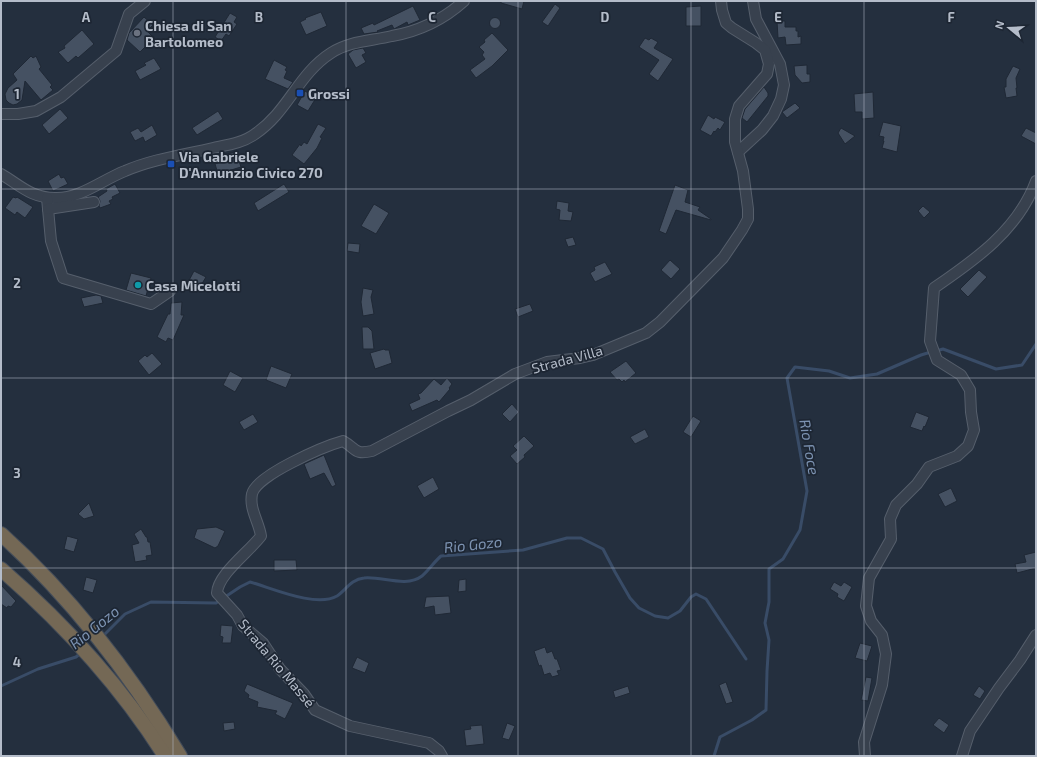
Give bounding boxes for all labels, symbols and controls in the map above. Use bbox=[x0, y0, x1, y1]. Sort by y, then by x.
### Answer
north arrow bbox=[989, 8, 1029, 48]
text: A bbox=[82, 9, 91, 25]
text: B bbox=[255, 9, 263, 25]
text: C bbox=[428, 9, 436, 25]
text: D bbox=[601, 9, 610, 25]
text: E bbox=[774, 9, 782, 25]
text: F bbox=[947, 9, 955, 25]
place label: Chiesa di San Bartolomeo bbox=[145, 17, 232, 50]
text: N bbox=[992, 19, 1006, 31]
marker: Chiesa di San Bartolomeo bbox=[132, 28, 142, 38]
place label: Grossi bbox=[308, 85, 350, 102]
text: 1 bbox=[14, 86, 20, 102]
marker: Grossi bbox=[295, 88, 305, 98]
place label: Via Gabriele D'Annunzio Civico 270 bbox=[179, 148, 323, 181]
marker: Via Gabriele D'Annunzio Civico 270 bbox=[166, 159, 176, 169]
text: 2 bbox=[13, 275, 21, 291]
place label: Casa Micelotti bbox=[146, 277, 240, 294]
marker: Casa Micelotti bbox=[133, 280, 143, 290]
street label: Strada Villa bbox=[530, 341, 604, 377]
water label: Rio Foce bbox=[796, 418, 824, 476]
text: 3 bbox=[13, 465, 21, 481]
water label: Rio Gozo bbox=[443, 532, 503, 556]
water label: Rio Gozo bbox=[66, 602, 122, 652]
street label: Strada Rio Massé bbox=[235, 615, 319, 711]
text: 4 bbox=[13, 654, 21, 670]

